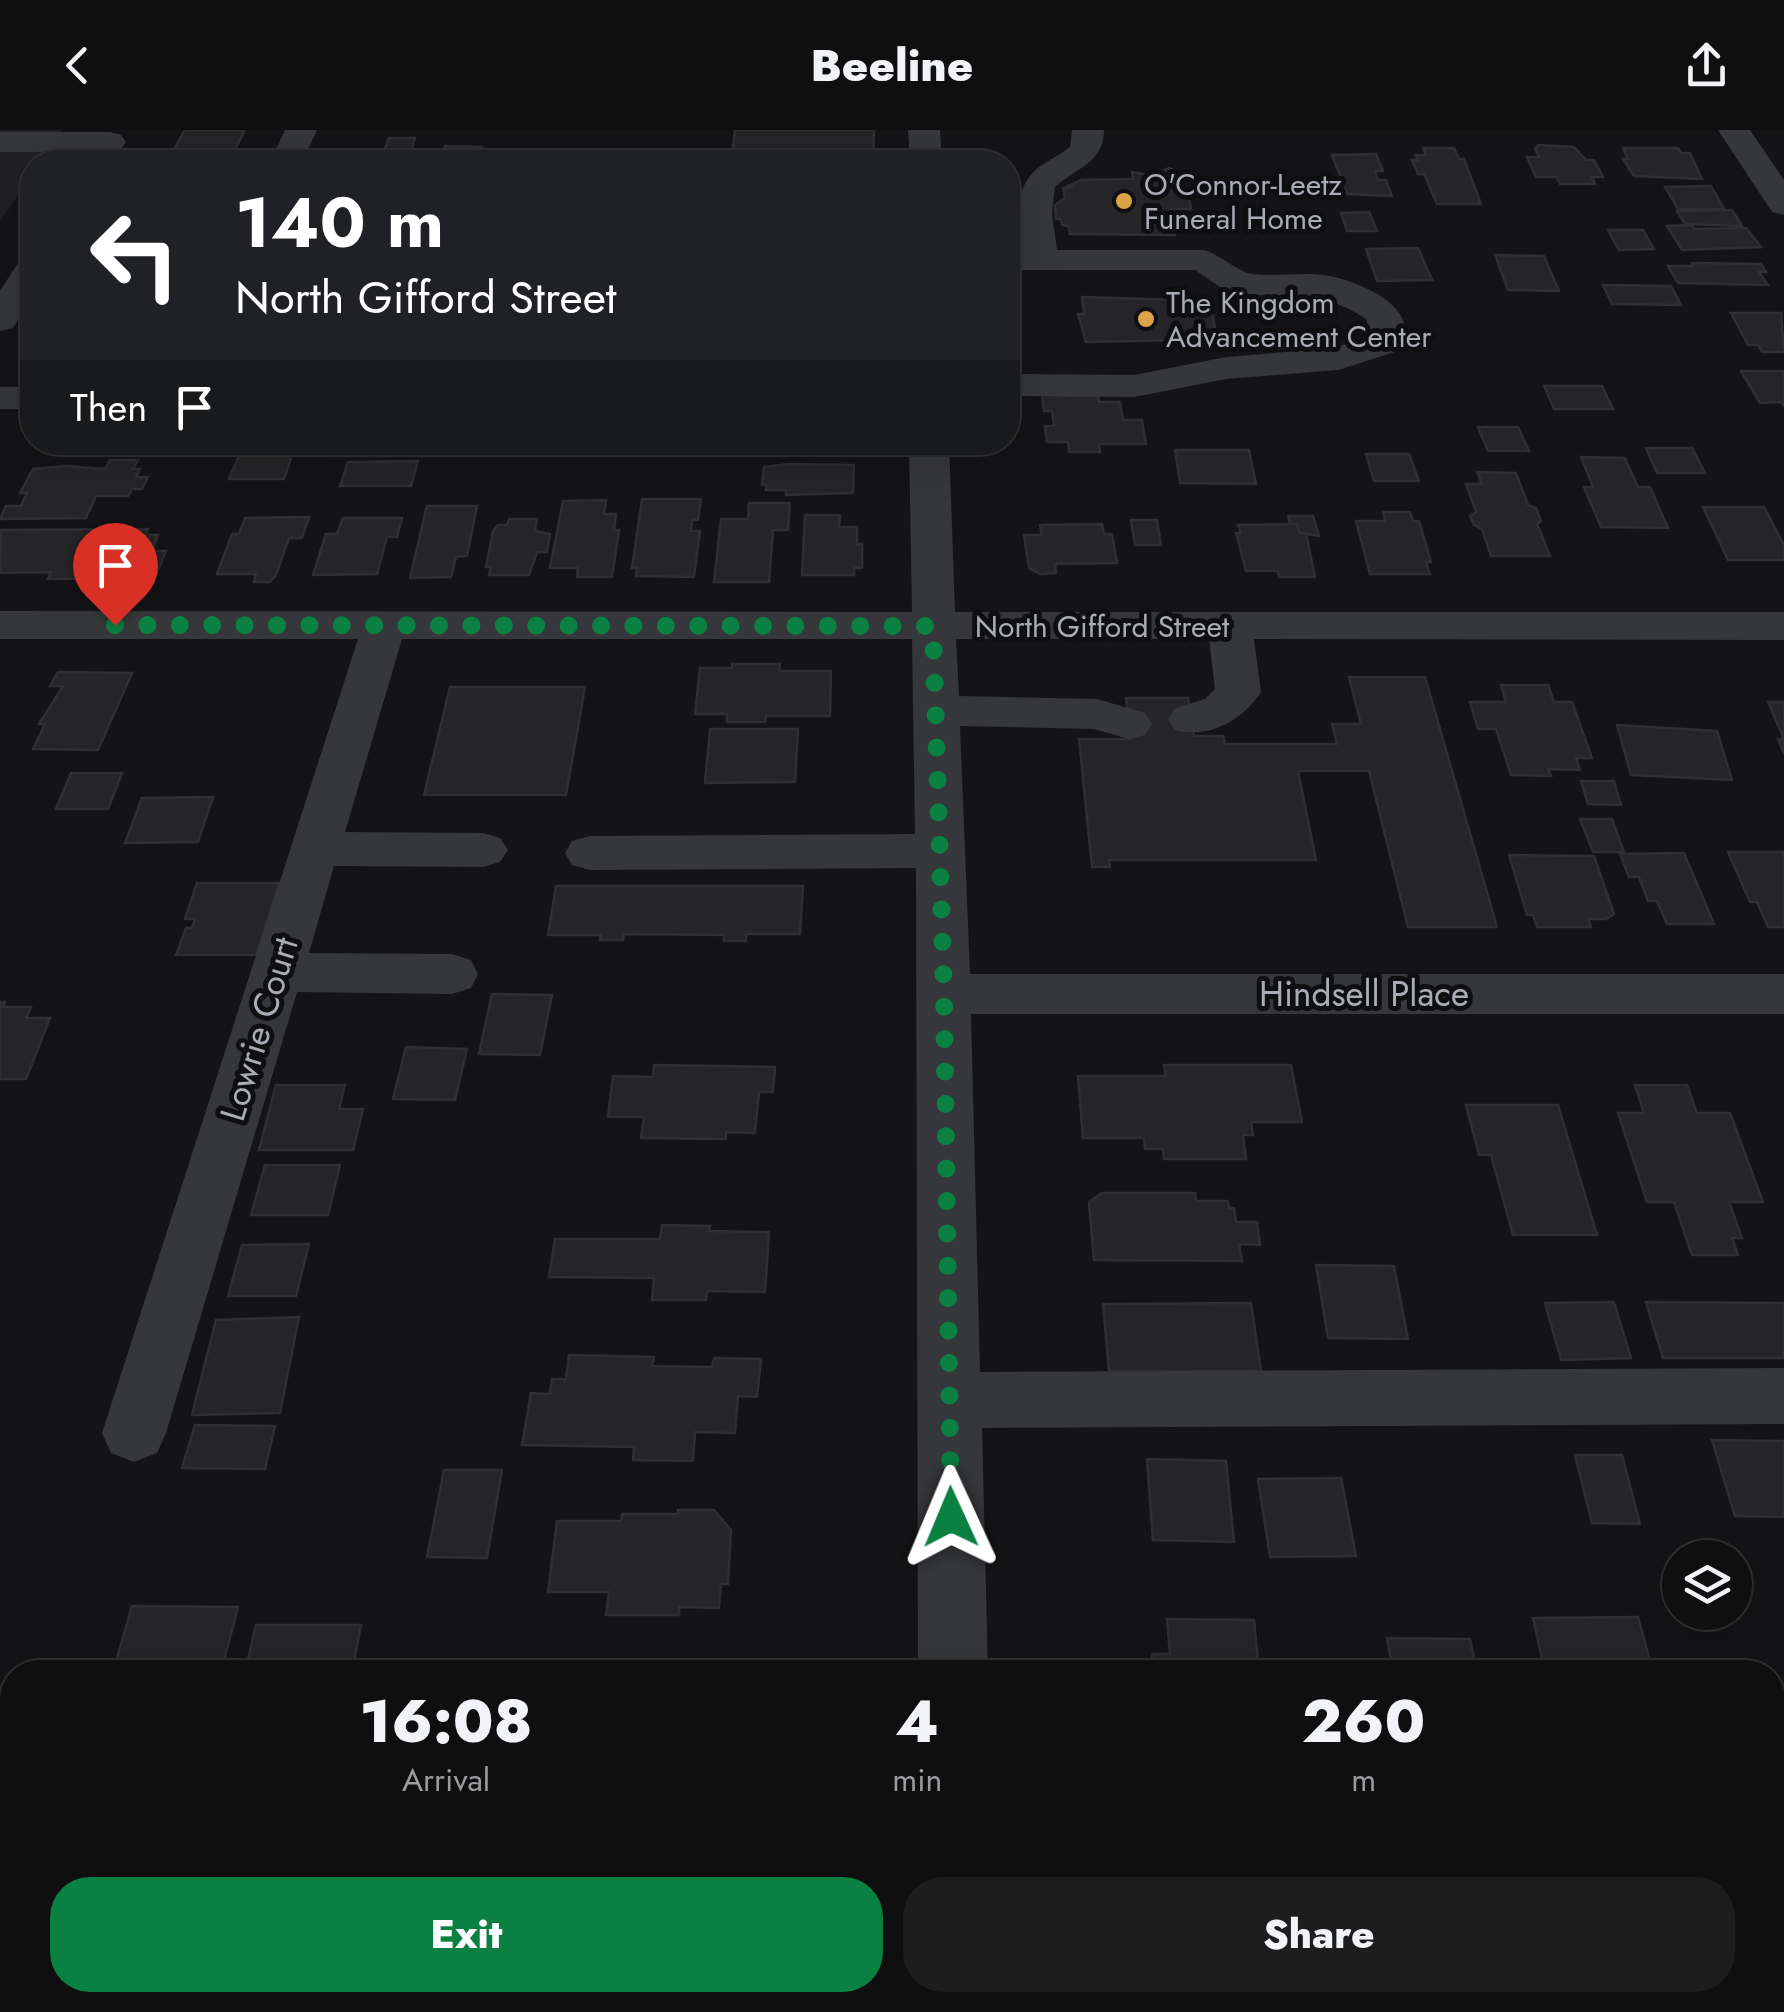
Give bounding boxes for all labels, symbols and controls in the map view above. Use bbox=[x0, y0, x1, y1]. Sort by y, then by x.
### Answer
text: Beeline bbox=[811, 33, 973, 98]
icon: back bbox=[50, 38, 105, 93]
icon: share bbox=[1679, 38, 1734, 93]
place label: O'Connor-Leetz Funeral Home bbox=[1144, 163, 1342, 240]
text: 140 m bbox=[235, 172, 444, 273]
icon: left bbox=[70, 190, 200, 320]
marker: O'Connor-Leetz Funeral Home bbox=[1113, 190, 1135, 212]
text: North Gifford Street bbox=[235, 265, 617, 330]
place label: The Kingdom Advancement Center bbox=[1166, 281, 1432, 358]
marker: The Kingdom Advancement Center bbox=[1135, 308, 1157, 330]
text: Then bbox=[70, 380, 147, 435]
icon: arrive bbox=[167, 380, 222, 435]
pin bbox=[73, 523, 158, 626]
icon: arrive bbox=[88, 538, 143, 593]
street label: North Gifford Street bbox=[975, 605, 1230, 648]
street label: Lowrie Court bbox=[207, 930, 311, 1127]
street label: Hindsell Place bbox=[1259, 969, 1469, 1019]
position arrow bbox=[899, 1465, 1003, 1569]
map controls bbox=[1662, 1540, 1752, 1630]
button: layers bbox=[1662, 1540, 1752, 1630]
text: 16:08 bbox=[360, 1678, 533, 1765]
text: 4 bbox=[895, 1678, 939, 1765]
text: 260 bbox=[1302, 1678, 1425, 1765]
text: Arrival bbox=[402, 1757, 490, 1803]
text: min bbox=[892, 1757, 942, 1803]
text: m bbox=[1351, 1757, 1376, 1803]
button: Exit bbox=[50, 1877, 883, 1992]
button: Share bbox=[903, 1877, 1735, 1992]

